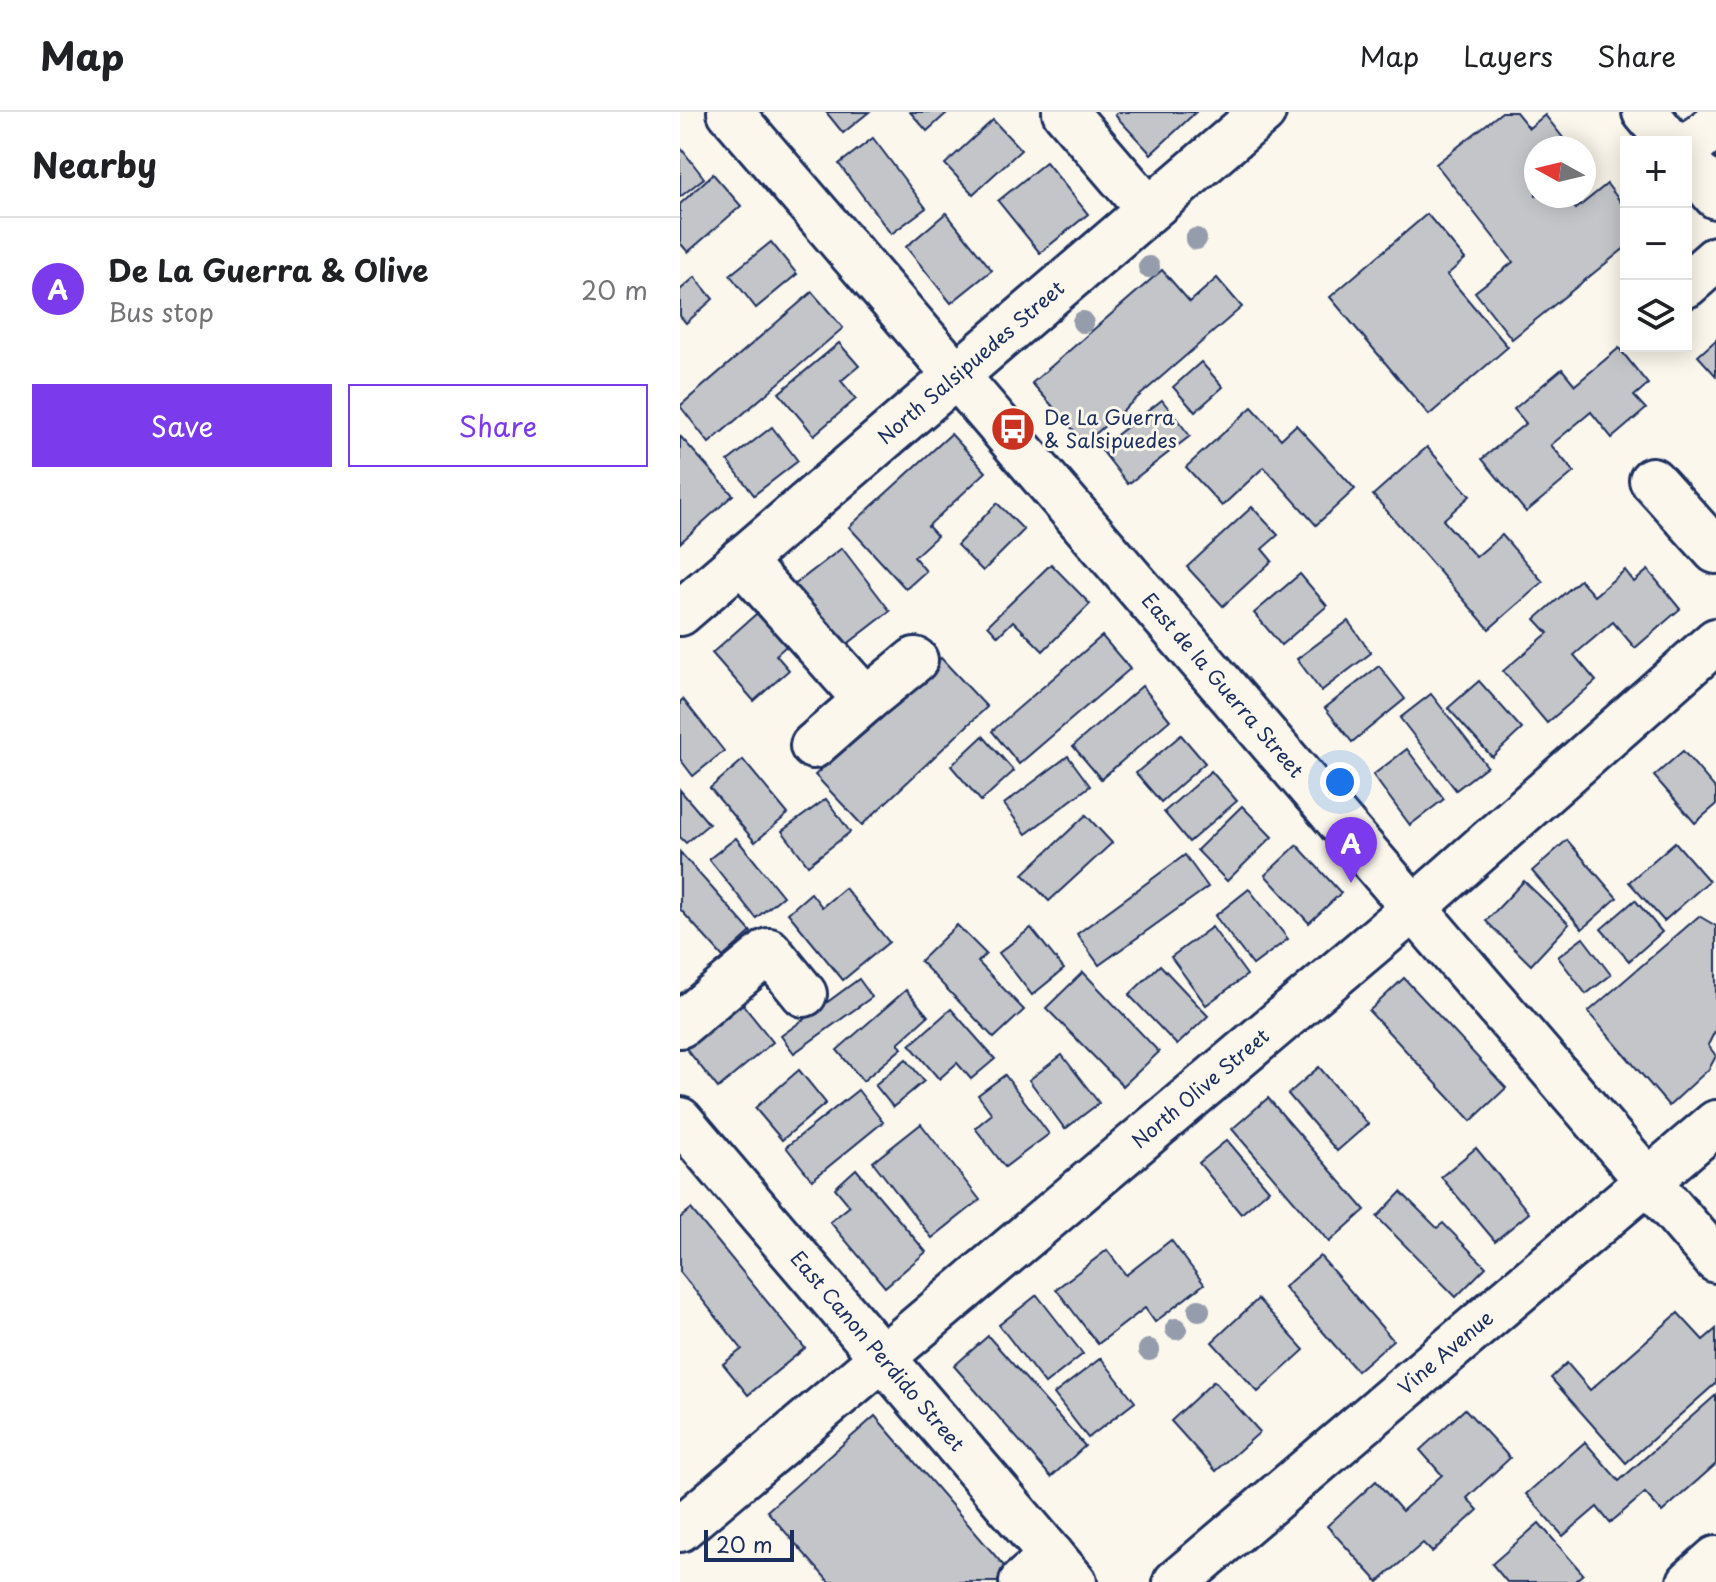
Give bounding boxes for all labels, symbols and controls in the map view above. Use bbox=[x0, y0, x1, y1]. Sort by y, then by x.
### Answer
text: Map bbox=[40, 27, 124, 84]
text: Map bbox=[1359, 34, 1419, 77]
text: Layers bbox=[1463, 34, 1553, 77]
text: Share bbox=[1597, 34, 1676, 77]
north arrow bbox=[1524, 136, 1596, 208]
map controls bbox=[1620, 136, 1692, 352]
button: + bbox=[1620, 136, 1692, 208]
text: Nearby bbox=[32, 138, 157, 190]
button: − bbox=[1620, 208, 1692, 280]
text: De La Guerra & Olive bbox=[108, 247, 429, 292]
text: A bbox=[48, 270, 68, 309]
text: 20 m bbox=[581, 270, 648, 309]
street label: North Salsipuedes Street bbox=[871, 273, 1071, 451]
button: layers bbox=[1620, 280, 1692, 352]
text: Bus stop bbox=[108, 292, 214, 331]
button: Save bbox=[32, 384, 332, 467]
button: Share bbox=[348, 384, 648, 467]
place label: De La Guerra & Salsipuedes bbox=[1044, 402, 1177, 455]
bus stop icon: De La Guerra & Salsipuedes bbox=[989, 405, 1037, 453]
street label: East de la Guerra Street bbox=[1135, 586, 1311, 784]
your location bbox=[1320, 762, 1360, 802]
pin: A bbox=[1325, 817, 1377, 883]
street label: North Olive Street bbox=[1125, 1021, 1275, 1155]
street label: East Canon Perdido Street bbox=[784, 1244, 972, 1457]
street label: Vine Avenue bbox=[1391, 1303, 1499, 1401]
scale bar bbox=[704, 1526, 794, 1562]
text: 20 m bbox=[716, 1527, 773, 1560]

